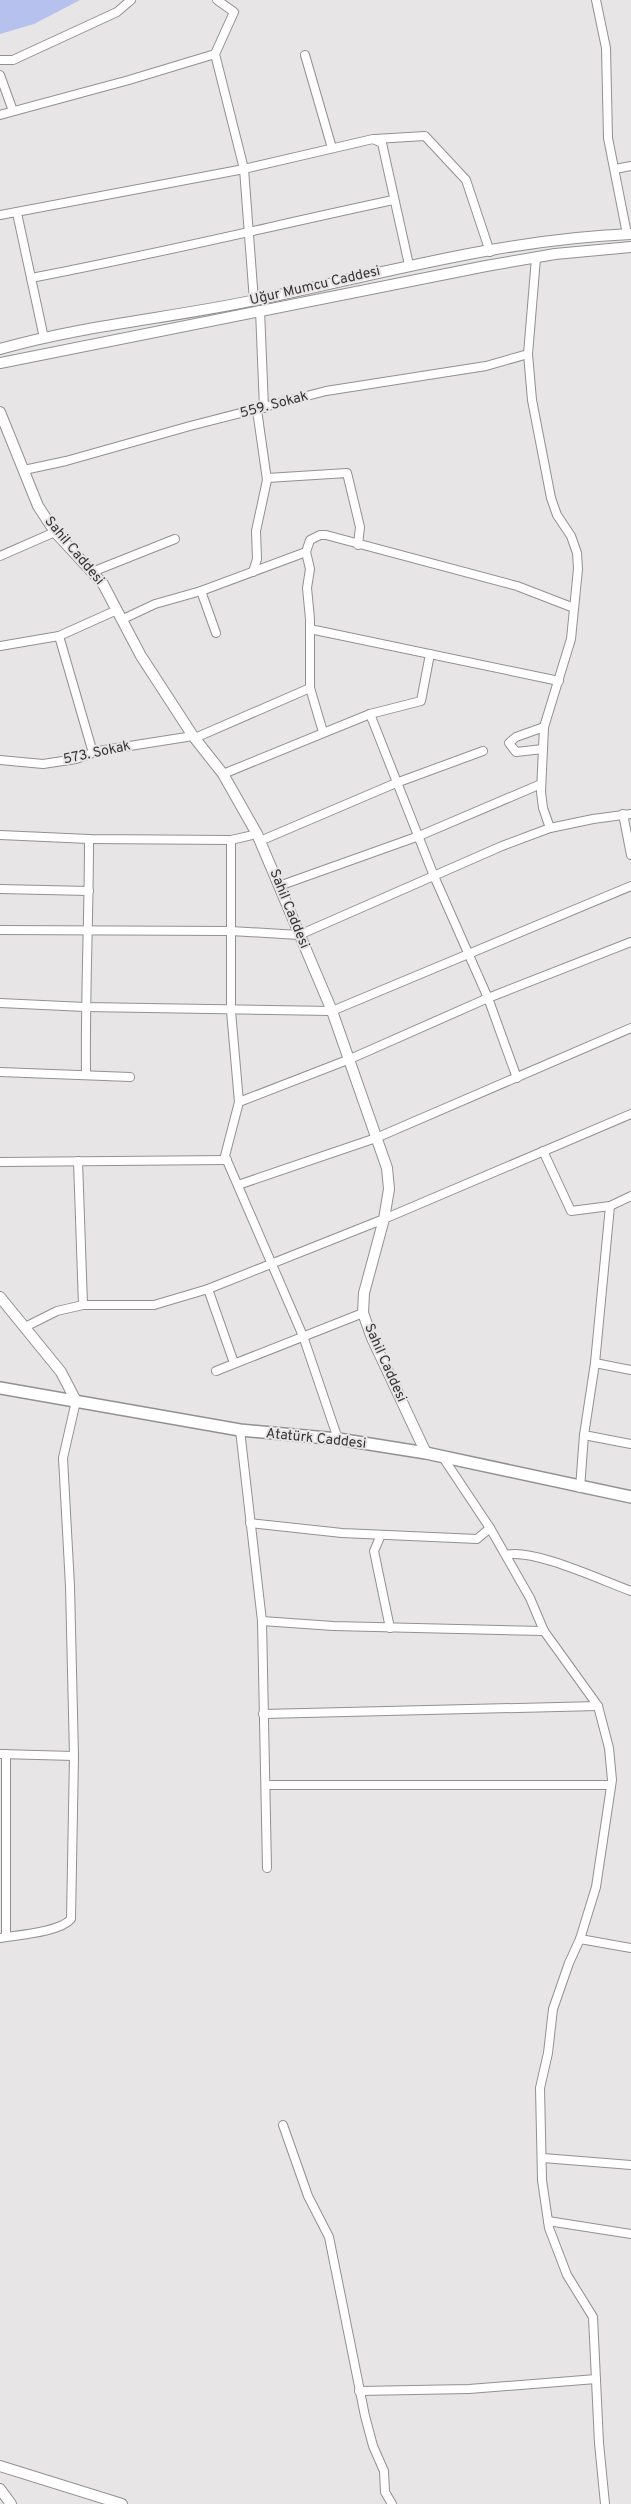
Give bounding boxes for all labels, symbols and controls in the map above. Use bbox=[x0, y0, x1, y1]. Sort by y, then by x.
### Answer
street label: Uğur Mumcu Caddesi bbox=[248, 263, 382, 309]
street label: 559. Sokak bbox=[238, 388, 310, 422]
street label: Sahil Caddesi bbox=[40, 513, 108, 589]
street label: 573. Sokak bbox=[62, 738, 132, 768]
street label: Sahil Caddesi bbox=[265, 867, 313, 951]
street label: Sahil Caddesi bbox=[360, 1321, 410, 1405]
street label: Atatürk Caddesi bbox=[265, 1425, 367, 1453]

